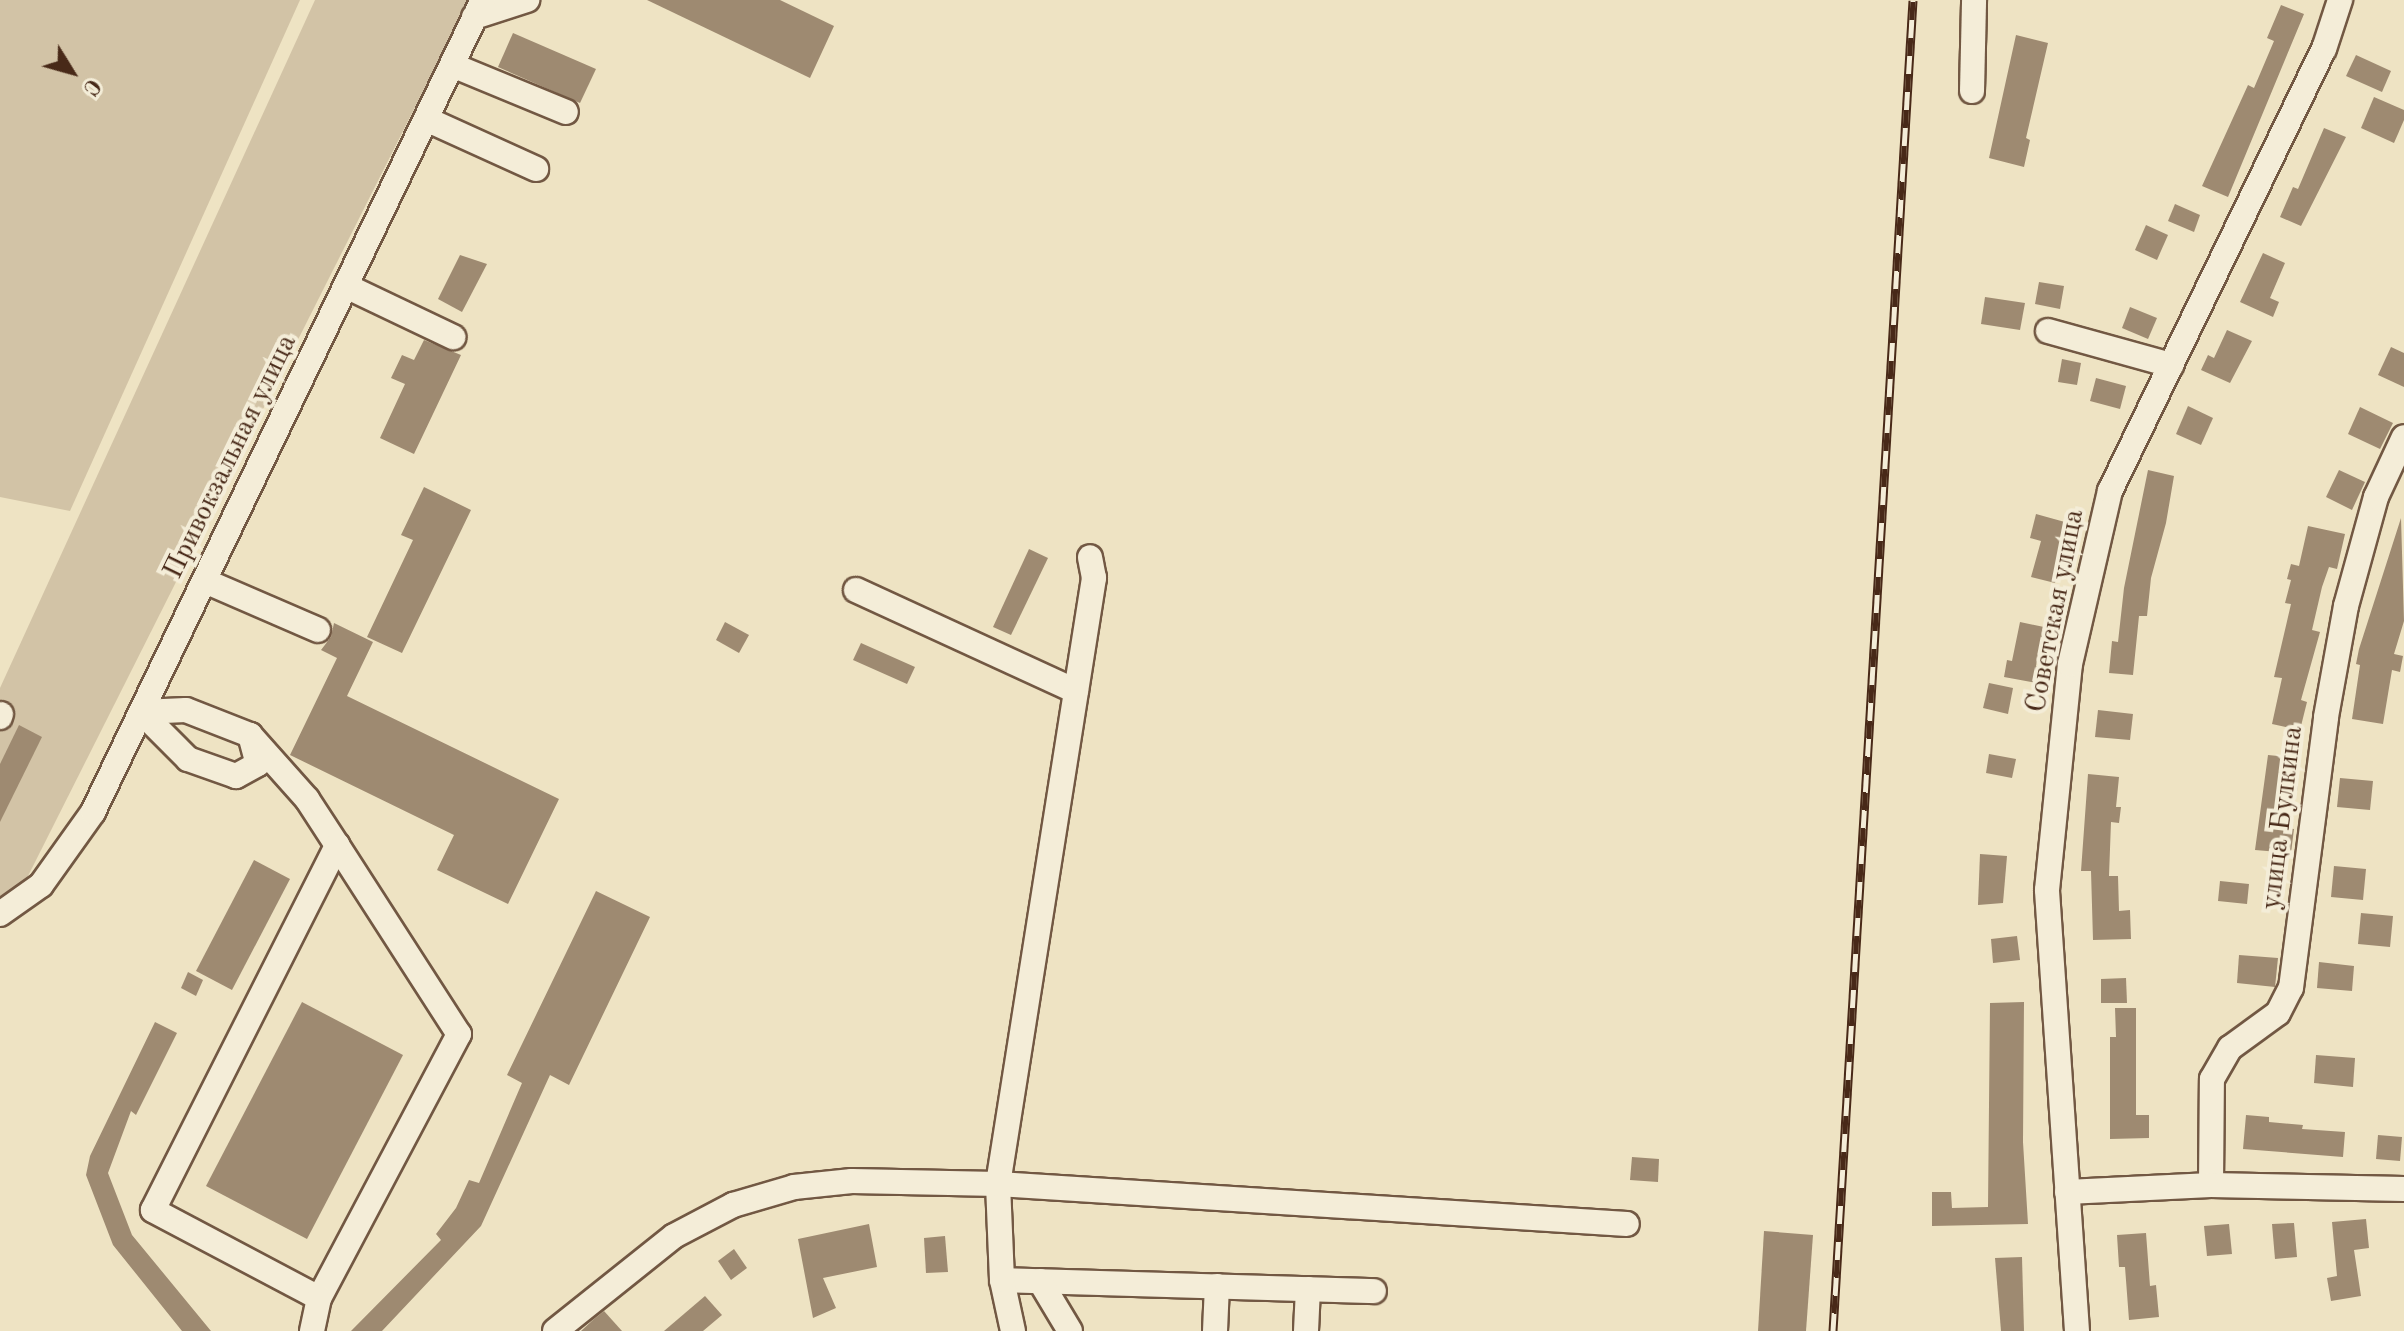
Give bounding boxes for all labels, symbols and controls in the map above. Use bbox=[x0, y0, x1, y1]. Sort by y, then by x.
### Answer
north arrow bbox=[32, 32, 112, 112]
text: С bbox=[78, 74, 104, 99]
street label: Привокзальная улица bbox=[157, 329, 305, 585]
street label: Советская улица bbox=[2020, 507, 2092, 715]
street label: улица Булкина bbox=[2255, 724, 2311, 912]

